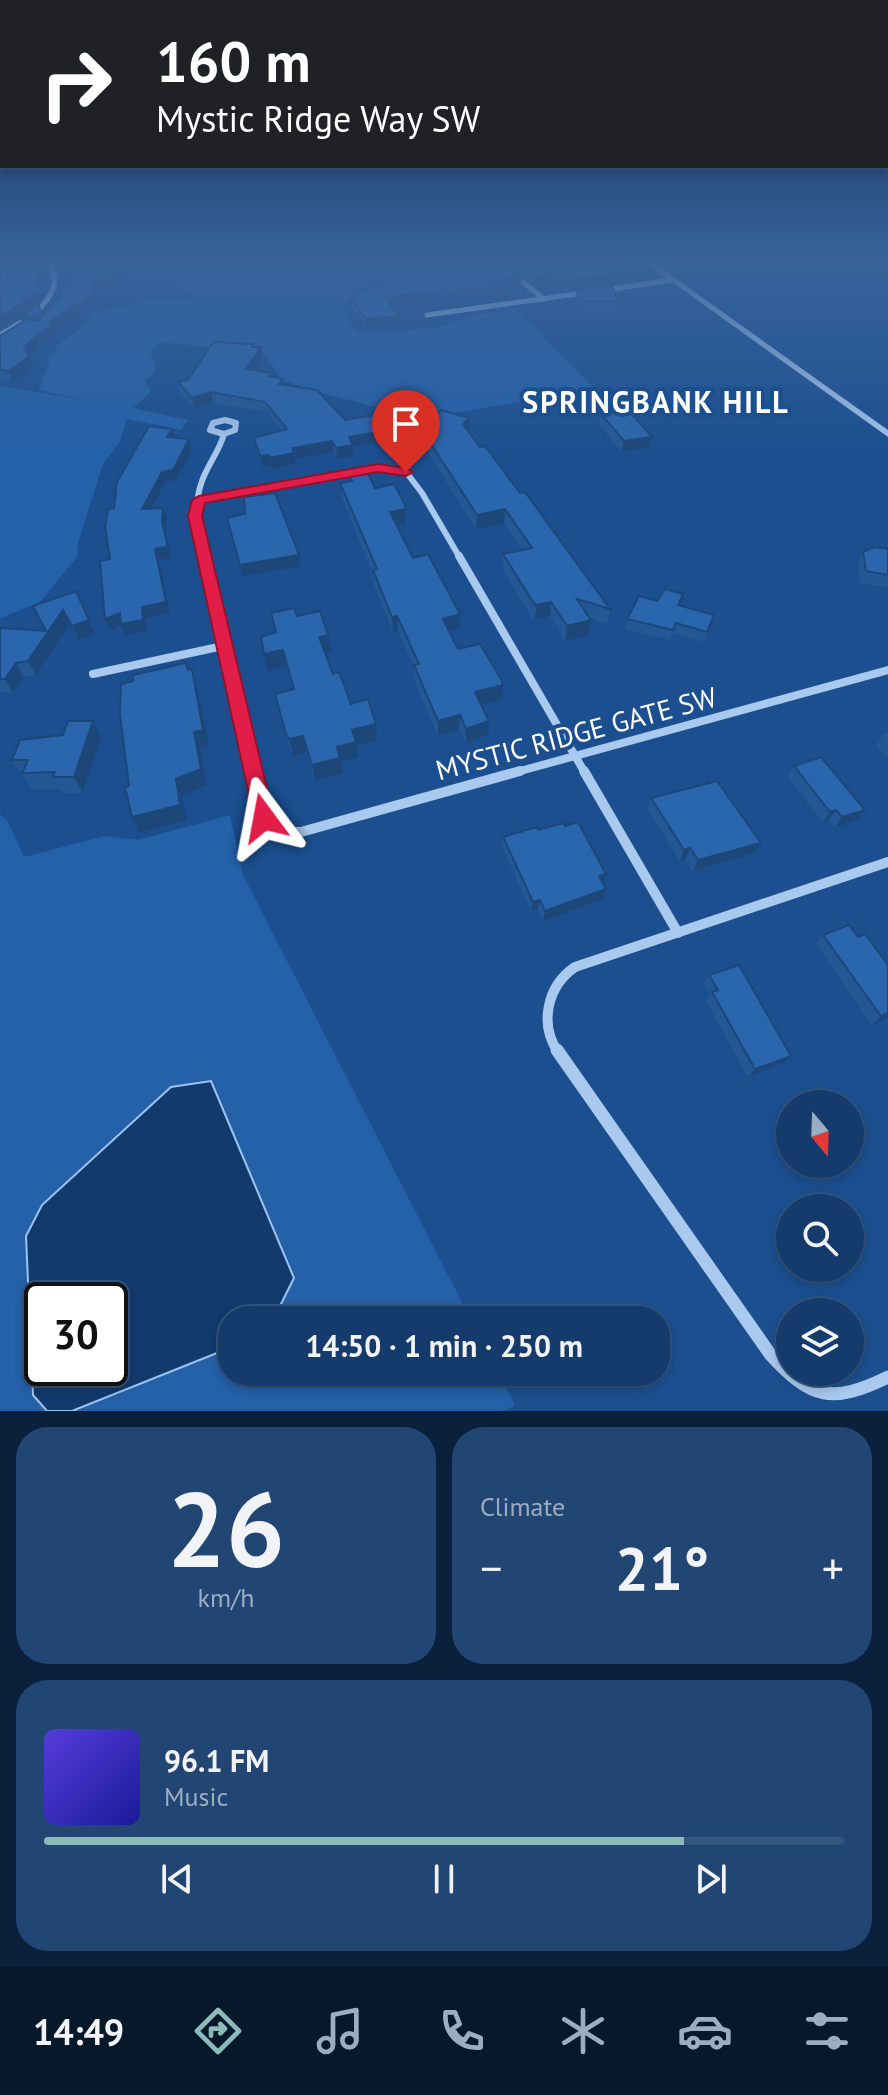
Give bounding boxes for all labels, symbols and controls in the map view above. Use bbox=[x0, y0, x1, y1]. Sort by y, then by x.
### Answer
text: 160 m bbox=[156, 25, 311, 97]
icon: right bbox=[24, 32, 128, 136]
text: Mystic Ridge Way SW bbox=[156, 95, 480, 142]
district label: SPRINGBANK HILL bbox=[522, 382, 790, 421]
pin bbox=[372, 390, 440, 472]
icon: arrive bbox=[384, 402, 428, 446]
street label: MYSTIC RIDGE GATE SW bbox=[432, 678, 720, 788]
position arrow bbox=[222, 776, 306, 860]
north arrow bbox=[776, 1090, 864, 1178]
map controls bbox=[776, 1090, 864, 1386]
button: search bbox=[776, 1194, 864, 1282]
speed limit sign: 30 bbox=[24, 1282, 128, 1386]
button: layers bbox=[776, 1298, 864, 1386]
text: 14:50 · 1 min · 250 m bbox=[305, 1326, 583, 1365]
text: 26 bbox=[167, 1461, 285, 1596]
text: Climate bbox=[480, 1490, 565, 1523]
text: 21° bbox=[615, 1529, 709, 1607]
text: − bbox=[480, 1539, 502, 1596]
text: + bbox=[822, 1539, 844, 1596]
text: km/h bbox=[198, 1581, 255, 1614]
text: 96.1 FM bbox=[164, 1741, 269, 1780]
text: Music bbox=[164, 1780, 228, 1813]
icon: previous bbox=[155, 1857, 199, 1901]
icon: pause bbox=[422, 1857, 466, 1901]
icon: next bbox=[689, 1857, 733, 1901]
icon: directions bbox=[190, 2003, 246, 2059]
icon: music bbox=[312, 2003, 368, 2059]
icon: phone bbox=[434, 2003, 490, 2059]
icon: climate bbox=[555, 2003, 611, 2059]
icon: car bbox=[677, 2003, 733, 2059]
icon: filters bbox=[799, 2003, 855, 2059]
text: 14:49 bbox=[33, 2008, 124, 2055]

